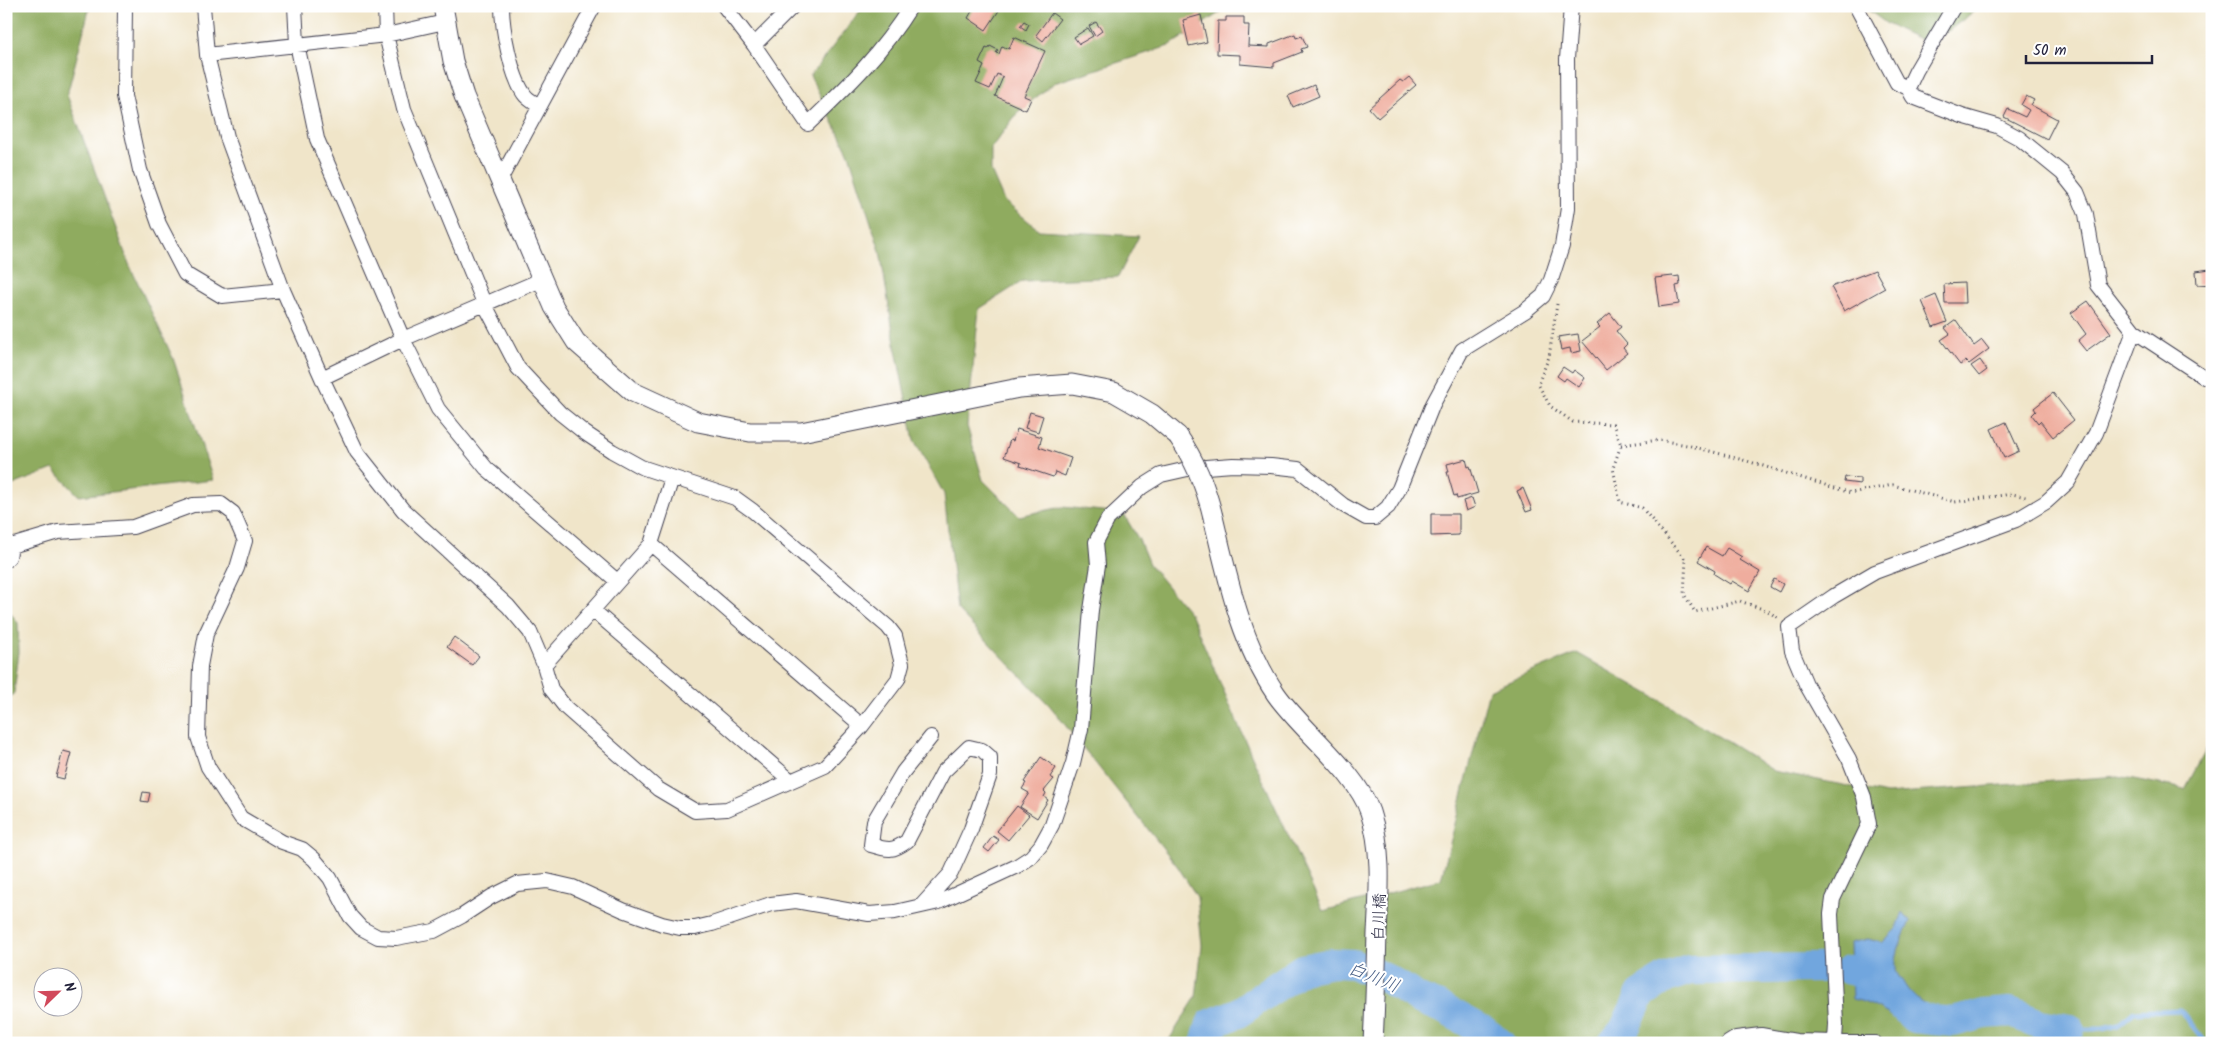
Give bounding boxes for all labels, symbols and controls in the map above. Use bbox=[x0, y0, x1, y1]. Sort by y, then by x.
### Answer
scale bar bbox=[2026, 32, 2152, 64]
text: 50 m bbox=[2033, 39, 2067, 63]
street label: 白川橋 bbox=[1366, 893, 1393, 941]
water label: 白川川 bbox=[1343, 955, 1404, 1002]
north arrow bbox=[32, 966, 82, 1016]
text: N bbox=[57, 979, 81, 996]

